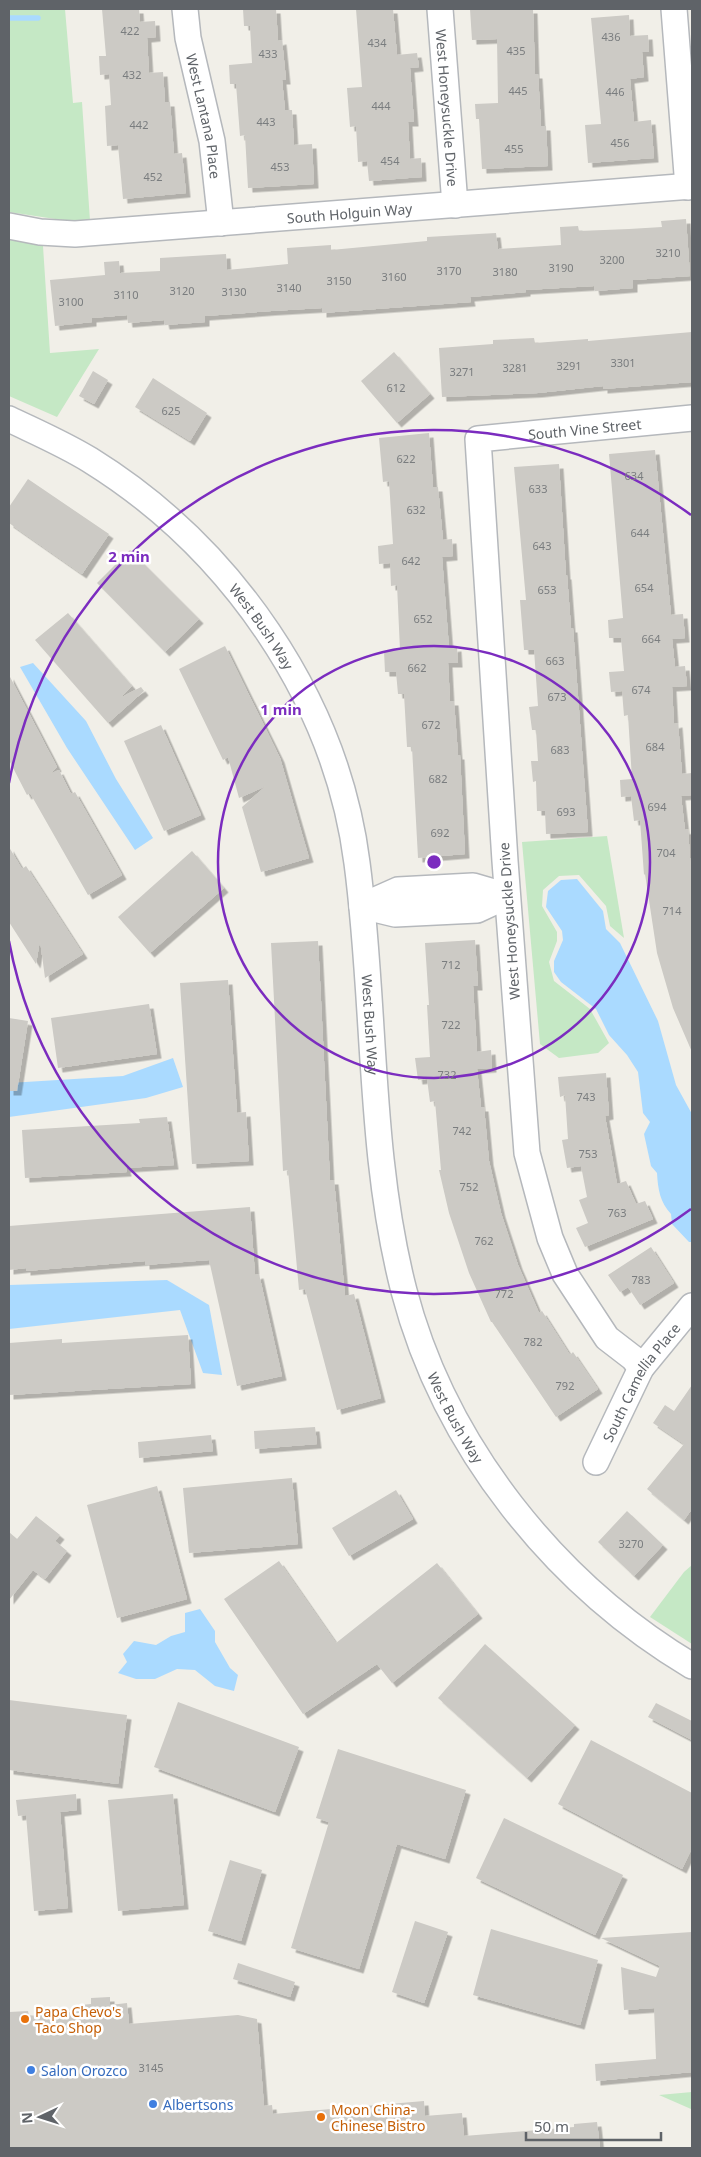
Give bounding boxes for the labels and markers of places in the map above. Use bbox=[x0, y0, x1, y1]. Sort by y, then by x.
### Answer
centre of rings bbox=[425, 853, 443, 871]
place label: Papa Chevo's Taco Shop bbox=[35, 2002, 122, 2037]
marker: Papa Chevo's Taco Shop bbox=[19, 2013, 31, 2025]
place label: Salon Orozco bbox=[41, 2061, 127, 2080]
marker: Salon Orozco bbox=[25, 2064, 37, 2076]
place label: Albertsons bbox=[163, 2095, 234, 2114]
marker: Albertsons bbox=[147, 2098, 159, 2110]
place label: Moon China- Chinese Bistro bbox=[331, 2100, 425, 2135]
marker: Moon China- Chinese Bistro bbox=[315, 2111, 327, 2123]

